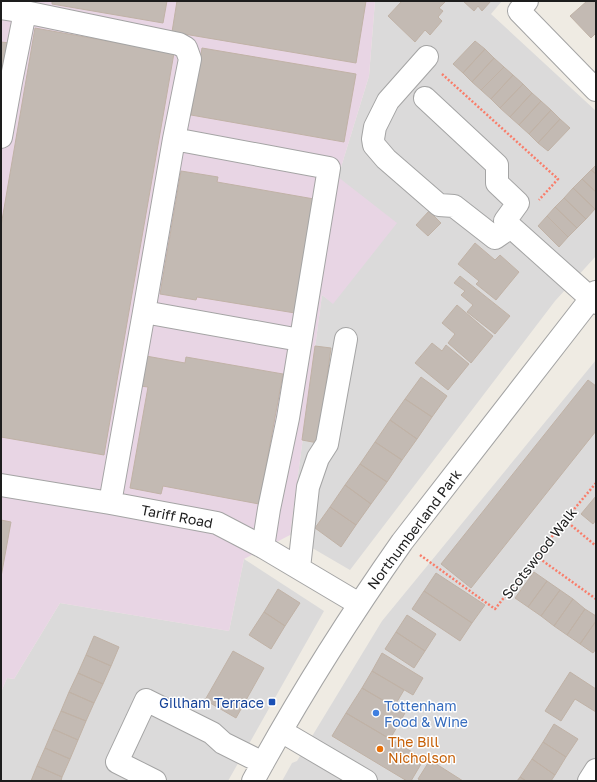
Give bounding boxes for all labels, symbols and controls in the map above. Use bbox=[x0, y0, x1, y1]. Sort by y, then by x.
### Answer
street label: Northumberland Park bbox=[363, 466, 465, 592]
street label: Tariff Road bbox=[140, 501, 214, 531]
street label: Scotswood Walk bbox=[498, 504, 580, 602]
place label: Gillham Terrace bbox=[159, 694, 264, 711]
marker: Gillham Terrace bbox=[267, 697, 277, 707]
place label: Tottenham Food & Wine bbox=[384, 697, 468, 730]
marker: Tottenham Food & Wine bbox=[371, 708, 381, 718]
place label: The Bill Nicholson bbox=[388, 733, 456, 766]
marker: The Bill Nicholson bbox=[375, 744, 385, 754]

